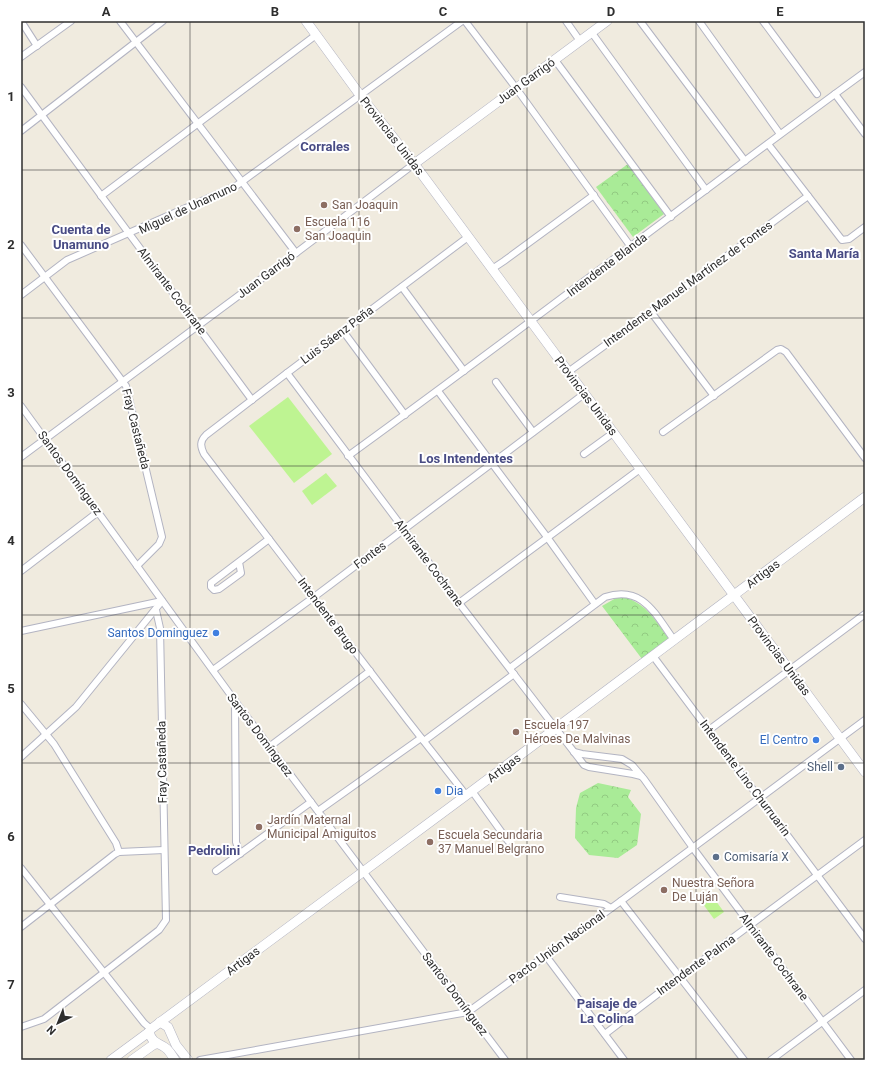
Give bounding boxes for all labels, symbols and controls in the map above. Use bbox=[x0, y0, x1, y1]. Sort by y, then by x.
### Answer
text: A bbox=[102, 4, 111, 19]
text: B bbox=[271, 4, 279, 19]
text: C bbox=[439, 4, 448, 19]
text: D bbox=[607, 4, 615, 19]
text: E bbox=[776, 4, 784, 19]
street label: Juan Garrigó bbox=[494, 55, 558, 107]
text: 1 bbox=[7, 89, 15, 104]
street label: Provincias Unidas bbox=[357, 94, 427, 178]
district label: Corrales bbox=[300, 139, 350, 154]
street label: Miguel de Unamuno bbox=[137, 179, 239, 237]
place label: San Joaquin bbox=[332, 198, 398, 212]
marker: San Joaquin bbox=[319, 200, 329, 210]
place label: Escuela 116 San Joaquin bbox=[305, 215, 371, 243]
street label: Intendente Manuel Martínez de Fontes bbox=[601, 218, 775, 350]
district label: Cuenta de Unamuno bbox=[51, 222, 111, 252]
marker: Escuela 116 San Joaquin bbox=[292, 224, 302, 234]
street label: Intendente Blanda bbox=[564, 230, 650, 300]
text: 2 bbox=[7, 237, 15, 252]
street label: Almirante Cochrane bbox=[135, 245, 209, 337]
district label: Santa María bbox=[789, 246, 859, 261]
street label: Juan Garrigó bbox=[234, 249, 298, 301]
street label: Luis Sáenz Peña bbox=[298, 303, 376, 367]
street label: Provincias Unidas bbox=[552, 354, 620, 438]
text: 3 bbox=[7, 385, 15, 400]
street label: Fray Castañeda bbox=[119, 387, 153, 471]
street label: Santos Domínguez bbox=[35, 428, 105, 518]
district label: Los Intendentes bbox=[419, 451, 513, 466]
street label: Almirante Cochrane bbox=[392, 517, 466, 609]
text: 4 bbox=[7, 533, 15, 548]
street label: Fontes bbox=[351, 538, 389, 572]
street label: Artigas bbox=[743, 557, 783, 591]
street label: Intendente Brugo bbox=[295, 575, 361, 657]
street label: Provincias Unidas bbox=[745, 614, 813, 698]
place label: Santos Dominguez bbox=[107, 626, 208, 640]
marker: Santos Dominguez bbox=[211, 628, 221, 638]
text: 5 bbox=[7, 681, 15, 696]
street label: Santos Domínguez bbox=[224, 691, 296, 779]
street label: Intendente Lino Churruarin bbox=[697, 717, 793, 839]
place label: Escuela 197 Héroes De Malvinas bbox=[524, 718, 630, 746]
street label: Fray Castañeda bbox=[154, 721, 170, 803]
marker: Escuela 197 Héroes De Malvinas bbox=[511, 727, 521, 737]
place label: El Centro bbox=[760, 733, 808, 747]
marker: El Centro bbox=[811, 735, 821, 745]
street label: Artigas bbox=[484, 751, 524, 785]
place label: Shell bbox=[807, 760, 833, 774]
marker: Shell bbox=[836, 762, 846, 772]
place label: Dia bbox=[446, 784, 463, 798]
marker: Dia bbox=[433, 786, 443, 796]
place label: Jardín Maternal Municipal Amiguitos bbox=[267, 813, 376, 841]
marker: Jardín Maternal Municipal Amiguitos bbox=[254, 822, 264, 832]
place label: Escuela Secundaria 37 Manuel Belgrano bbox=[438, 828, 544, 856]
text: 6 bbox=[7, 829, 15, 844]
marker: Escuela Secundaria 37 Manuel Belgrano bbox=[425, 837, 435, 847]
district label: Pedrolini bbox=[188, 843, 240, 858]
place label: Comisaría X bbox=[724, 850, 789, 864]
marker: Comisaría X bbox=[711, 852, 721, 862]
place label: Nuestra Señora De Luján bbox=[672, 876, 754, 904]
marker: Nuestra Señora De Luján bbox=[659, 885, 669, 895]
street label: Pacto Unión Nacional bbox=[506, 908, 608, 986]
street label: Almirante Cochrane bbox=[737, 911, 811, 1003]
street label: Intendente Palma bbox=[654, 932, 738, 998]
street label: Artigas bbox=[223, 944, 263, 978]
street label: Santos Domínguez bbox=[419, 950, 491, 1038]
text: 7 bbox=[7, 977, 15, 992]
district label: Paisaje de La Colina bbox=[577, 996, 637, 1026]
north arrow bbox=[38, 1003, 78, 1043]
text: N bbox=[44, 1022, 59, 1037]

